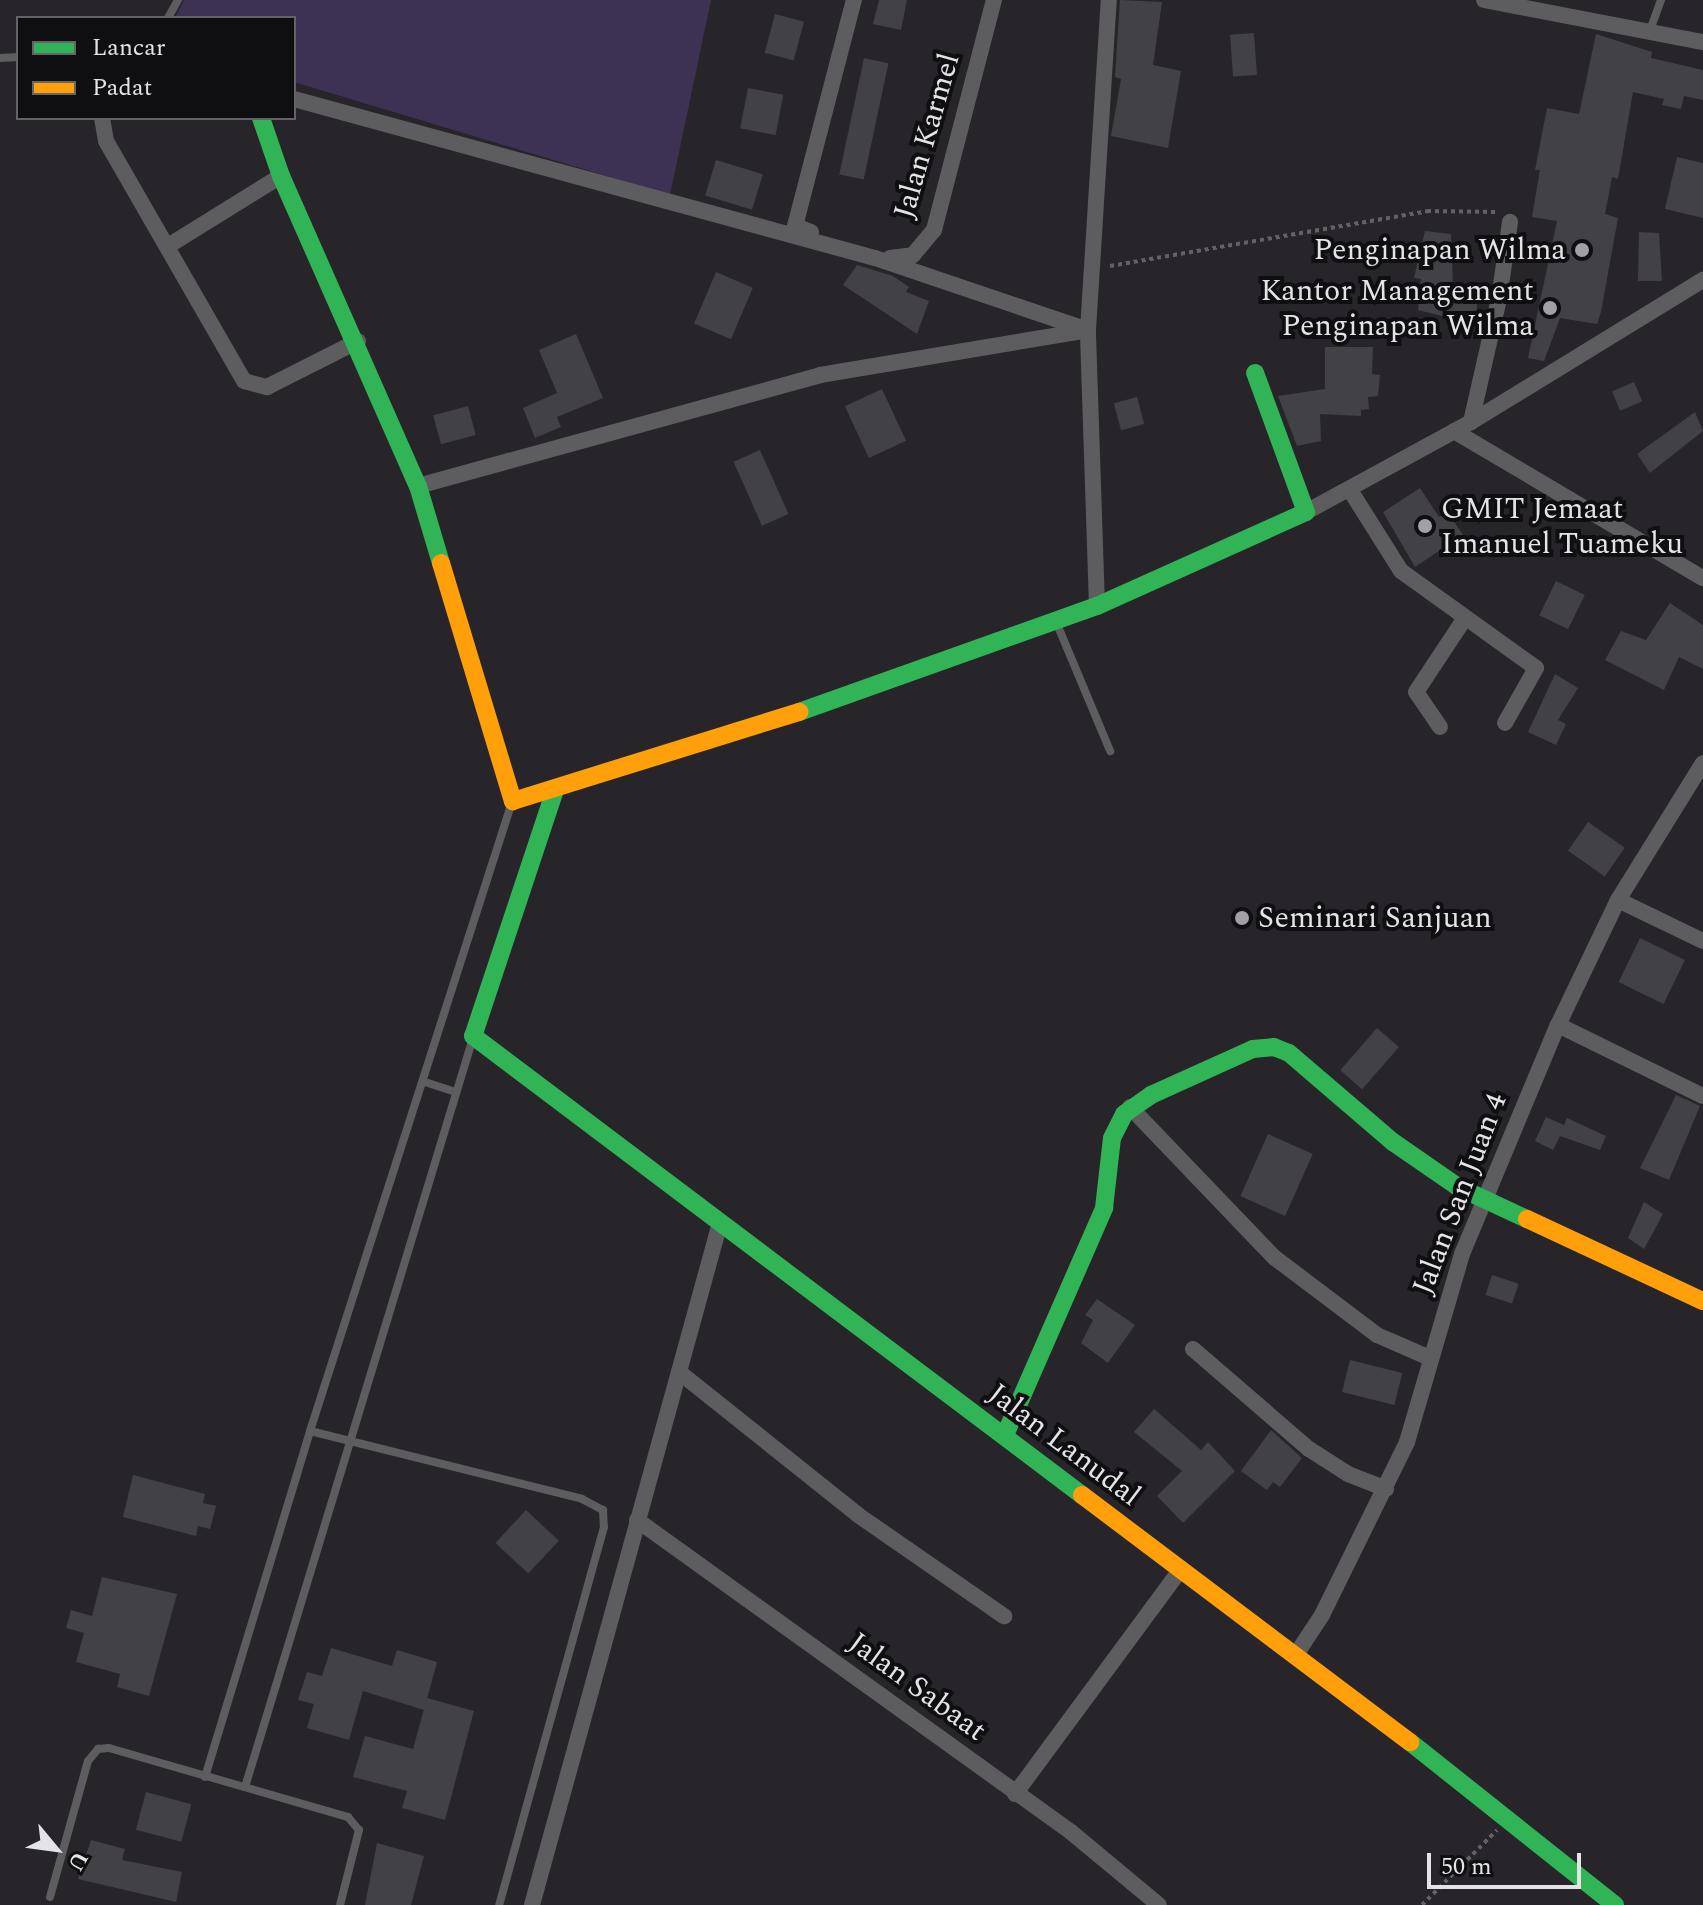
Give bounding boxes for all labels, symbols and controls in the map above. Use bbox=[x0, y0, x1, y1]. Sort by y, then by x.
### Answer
legend bbox=[16, 16, 296, 120]
text: Lancar bbox=[92, 30, 166, 66]
street label: Jalan Karmel bbox=[886, 49, 968, 223]
text: Padat bbox=[92, 70, 152, 106]
place label: Penginapan Wilma bbox=[1313, 232, 1566, 268]
marker: Penginapan Wilma bbox=[1573, 241, 1591, 259]
place label: Kantor Management Penginapan Wilma bbox=[1260, 273, 1534, 344]
marker: Kantor Management Penginapan Wilma bbox=[1541, 299, 1559, 317]
place label: GMIT Jemaat Imanuel Tuameku bbox=[1441, 491, 1683, 562]
marker: GMIT Jemaat Imanuel Tuameku bbox=[1416, 517, 1434, 535]
place label: Seminari Sanjuan bbox=[1258, 900, 1492, 936]
marker: Seminari Sanjuan bbox=[1233, 909, 1251, 927]
street label: Jalan San Juan 4 bbox=[1405, 1088, 1515, 1300]
street label: Jalan Lanudal bbox=[981, 1376, 1147, 1514]
street label: Jalan Sabaat bbox=[841, 1625, 993, 1749]
north arrow bbox=[16, 1809, 96, 1889]
scale bar bbox=[1431, 1837, 1585, 1887]
text: U bbox=[59, 1845, 96, 1877]
text: 50 m bbox=[1441, 1849, 1492, 1885]

